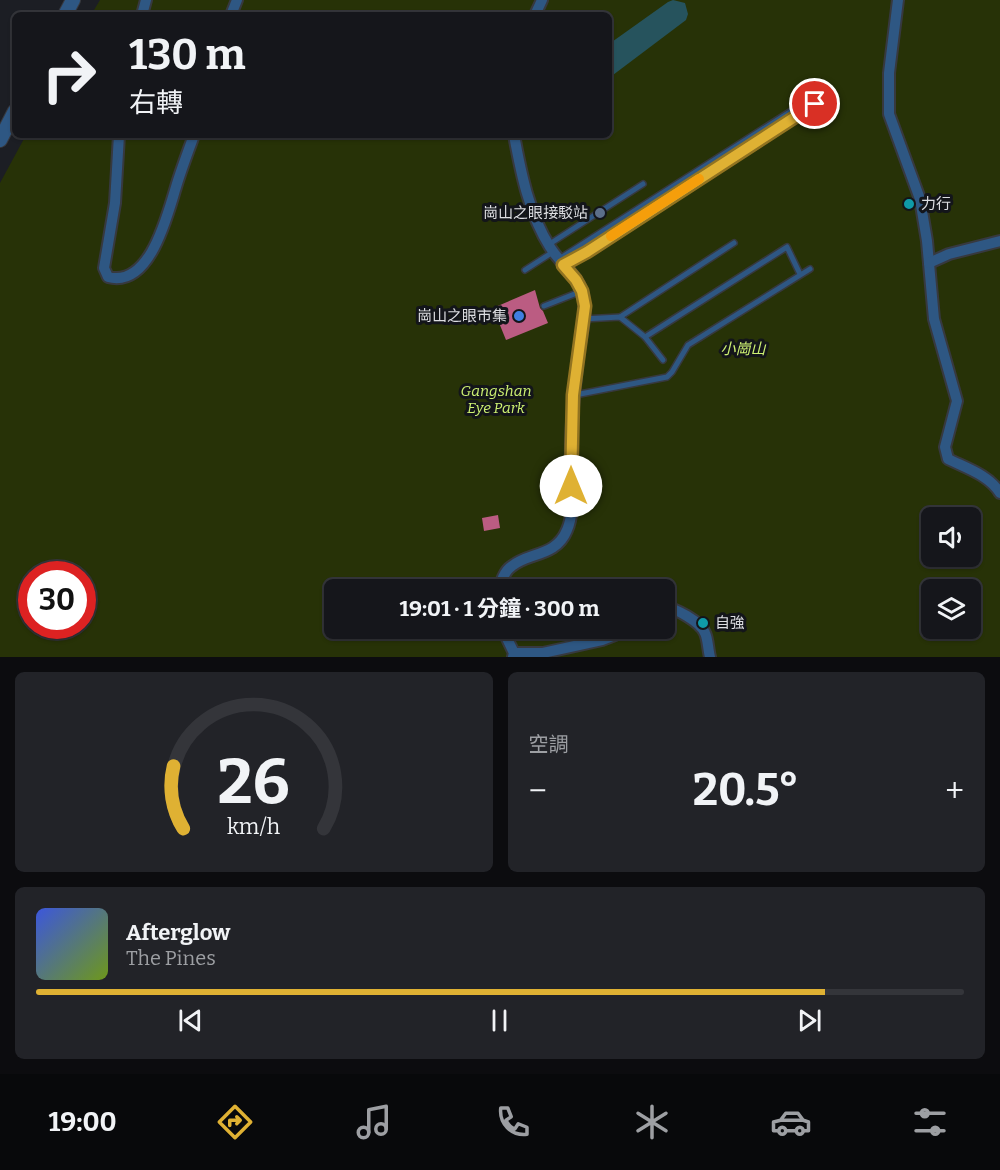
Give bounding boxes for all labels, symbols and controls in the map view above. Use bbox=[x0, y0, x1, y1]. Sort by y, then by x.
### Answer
text: 130 m bbox=[129, 30, 246, 80]
icon: right bbox=[30, 36, 108, 114]
pin bbox=[789, 78, 840, 129]
text: 右轉 bbox=[129, 87, 183, 119]
icon: arrive bbox=[798, 87, 831, 120]
place label: 力行 bbox=[921, 195, 951, 213]
marker: 力行 bbox=[902, 197, 916, 211]
place label: 崗山之眼接駁站 bbox=[483, 204, 588, 222]
marker: 崗山之眼接駁站 bbox=[593, 206, 607, 220]
place label: 崗山之眼市集 bbox=[417, 307, 507, 325]
marker: 崗山之眼市集 bbox=[512, 309, 526, 323]
park label: 小崗山 bbox=[720, 340, 766, 358]
park label: Gangshan Eye Park bbox=[461, 382, 532, 417]
position arrow bbox=[539, 454, 603, 518]
map controls bbox=[921, 507, 981, 639]
button: sound bbox=[921, 507, 981, 567]
speed limit sign: 30 bbox=[18, 561, 96, 639]
button: layers bbox=[921, 579, 981, 639]
text: 19:01 · 1 分鐘 · 300 m bbox=[399, 595, 600, 622]
place label: 自強 bbox=[715, 614, 745, 632]
marker: 自強 bbox=[696, 616, 710, 630]
text: 空調 bbox=[529, 732, 569, 756]
text: 26 bbox=[218, 745, 290, 820]
text: 20.5° bbox=[693, 763, 799, 817]
text: − bbox=[529, 771, 547, 811]
text: + bbox=[945, 771, 964, 811]
text: km/h bbox=[227, 814, 280, 840]
text: Afterglow bbox=[126, 919, 230, 946]
text: The Pines bbox=[126, 946, 216, 970]
icon: previous bbox=[174, 1004, 207, 1037]
icon: pause bbox=[483, 1004, 516, 1037]
icon: next bbox=[793, 1004, 826, 1037]
icon: directions bbox=[214, 1101, 256, 1143]
icon: music bbox=[353, 1101, 395, 1143]
icon: phone bbox=[492, 1101, 534, 1143]
icon: climate bbox=[631, 1101, 673, 1143]
icon: car bbox=[770, 1101, 812, 1143]
icon: filters bbox=[909, 1101, 951, 1143]
text: 19:00 bbox=[49, 1106, 117, 1138]

